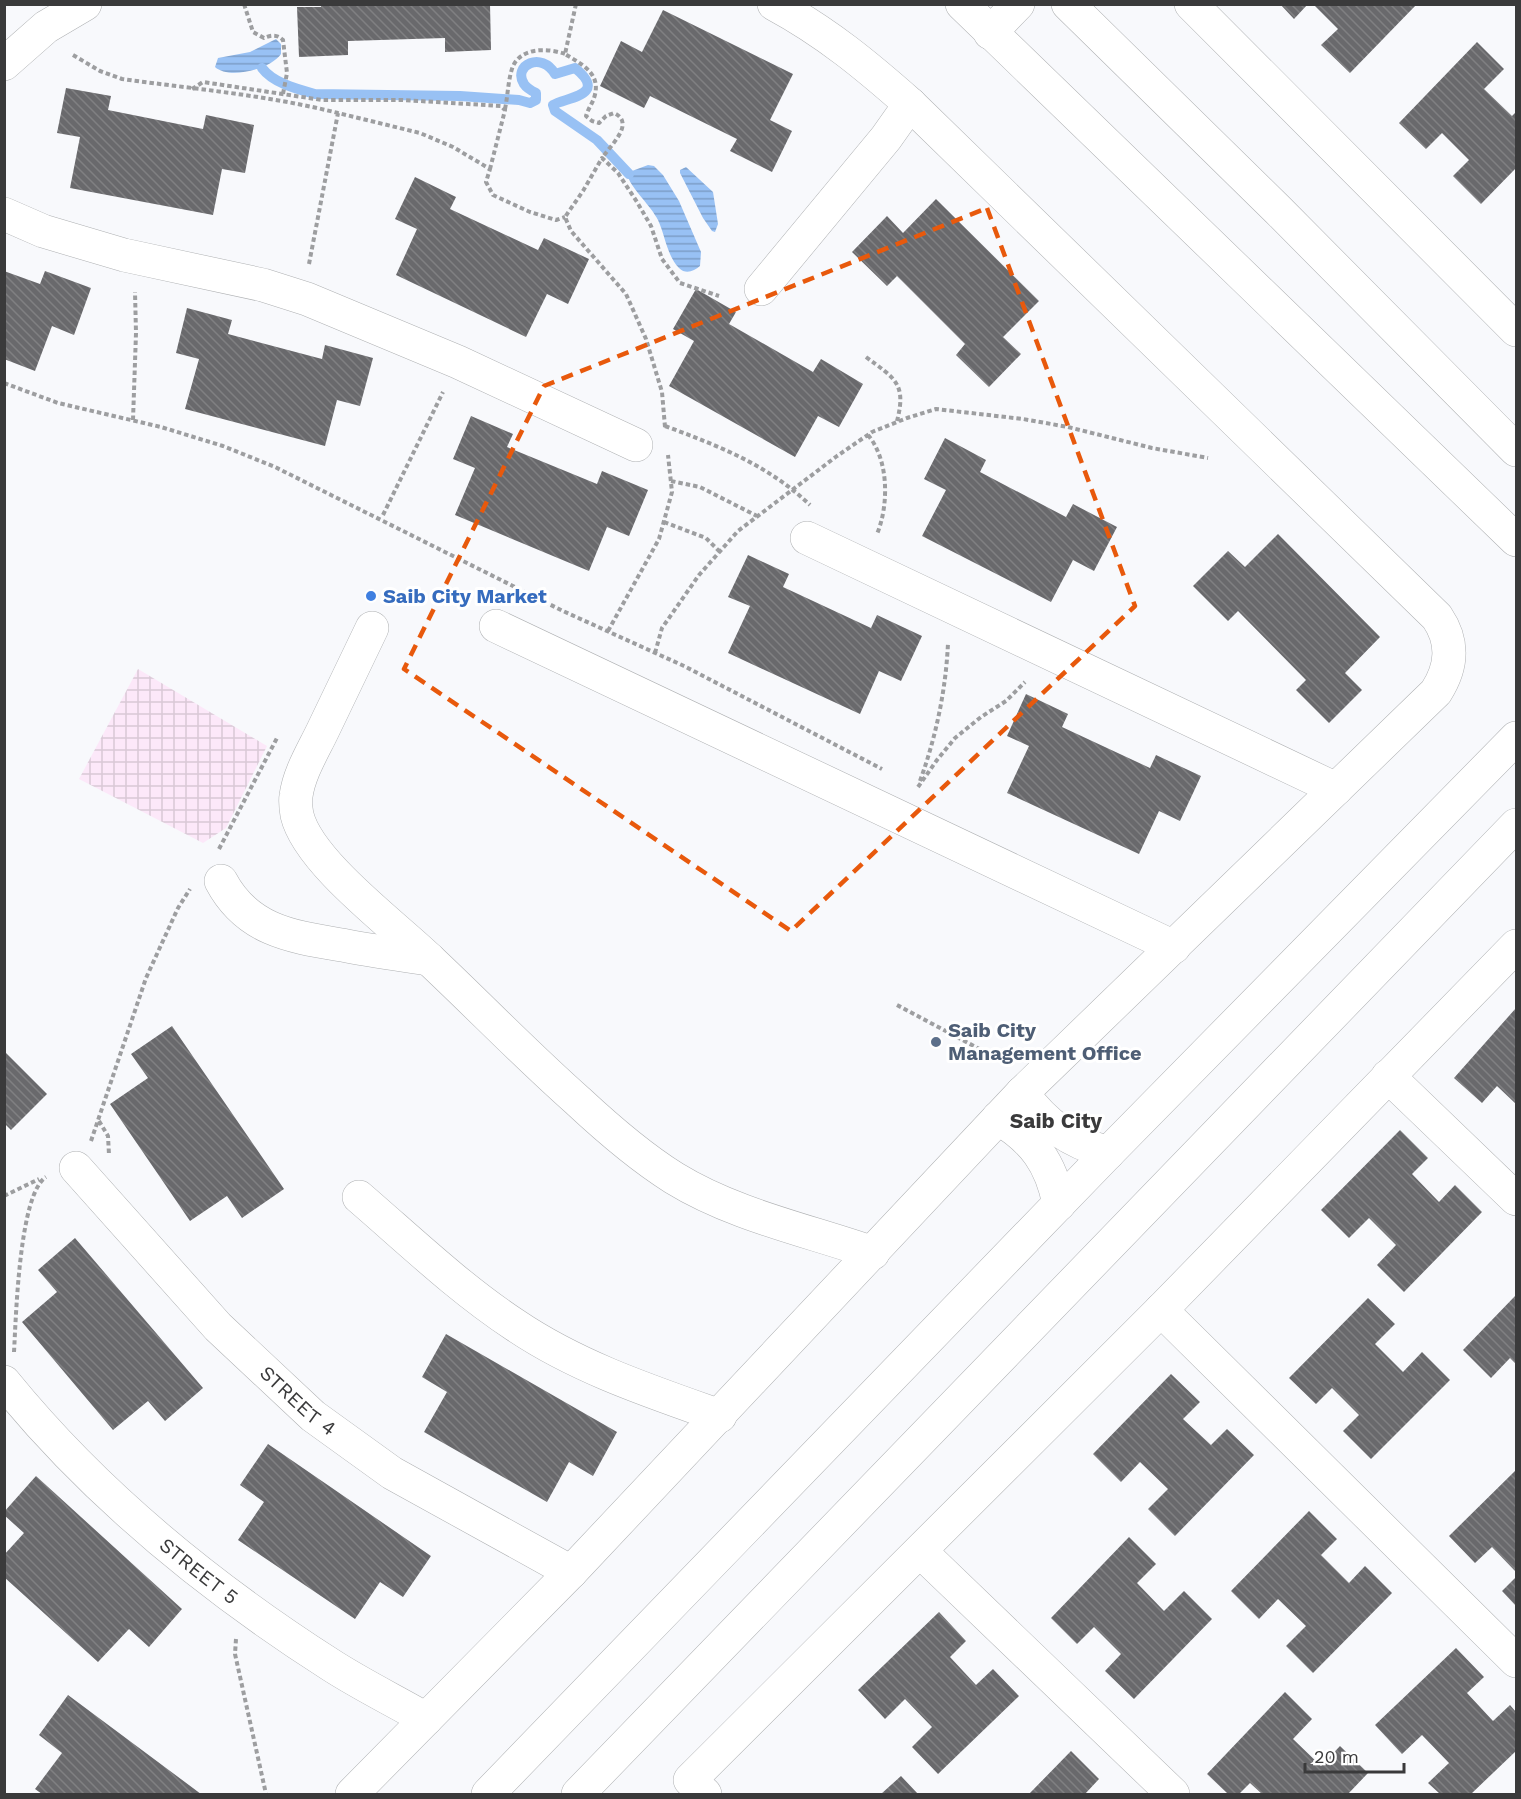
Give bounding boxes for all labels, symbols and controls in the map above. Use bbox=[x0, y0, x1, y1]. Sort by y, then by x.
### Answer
place label: Saib City Market bbox=[383, 584, 547, 608]
marker: Saib City Market bbox=[364, 589, 378, 603]
place label: Saib City Management Office bbox=[948, 1018, 1142, 1065]
marker: Saib City Management Office bbox=[929, 1035, 943, 1049]
district label: Saib City bbox=[1010, 1108, 1102, 1133]
street label: STREET 4 bbox=[255, 1361, 341, 1441]
street label: STREET 5 bbox=[155, 1533, 243, 1609]
scale bar bbox=[1305, 1736, 1404, 1774]
text: 20 m bbox=[1314, 1746, 1359, 1767]

